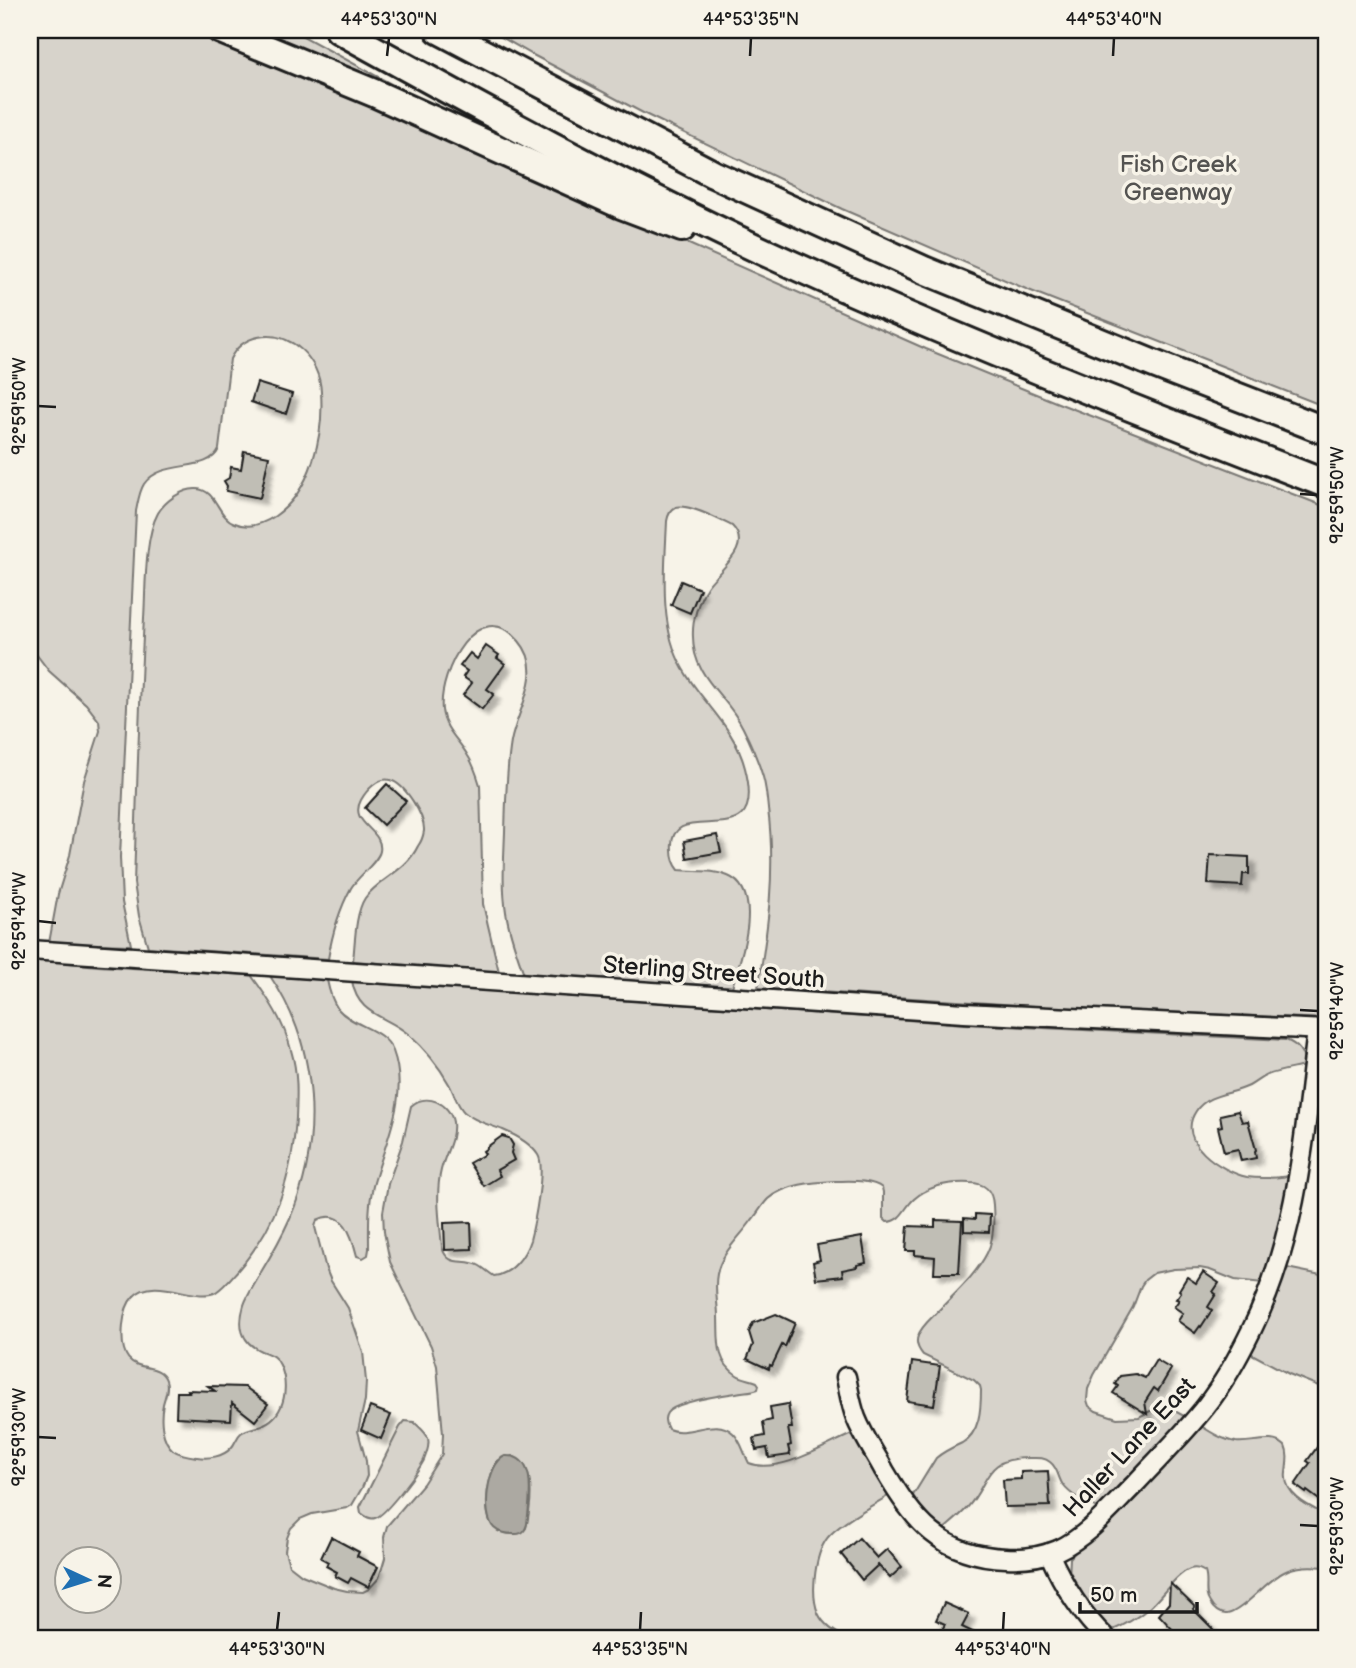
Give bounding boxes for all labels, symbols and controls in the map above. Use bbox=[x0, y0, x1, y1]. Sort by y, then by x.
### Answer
text: 44°53'30"N bbox=[341, 9, 437, 30]
text: 44°53'35"N bbox=[703, 9, 799, 30]
text: 44°53'40"N bbox=[1066, 9, 1162, 30]
park label: Fish Creek Greenway bbox=[1119, 150, 1237, 207]
text: 92°59'50"W bbox=[9, 357, 30, 455]
text: 92°59'50"W bbox=[1327, 446, 1348, 544]
text: 92°59'40"W bbox=[9, 871, 30, 970]
street label: Sterling Street South bbox=[602, 950, 826, 995]
text: 92°59'40"W bbox=[1327, 961, 1348, 1060]
street label: Haller Lane East bbox=[1057, 1371, 1202, 1523]
text: 92°59'30"W bbox=[9, 1387, 30, 1486]
text: 92°59'30"W bbox=[1327, 1476, 1348, 1575]
north arrow bbox=[52, 1546, 122, 1616]
scale bar bbox=[1080, 1570, 1197, 1614]
text: N bbox=[91, 1573, 115, 1589]
text: 50 m bbox=[1090, 1583, 1137, 1608]
text: 44°53'30"N bbox=[229, 1639, 325, 1660]
text: 44°53'35"N bbox=[592, 1639, 688, 1660]
text: 44°53'40"N bbox=[955, 1639, 1051, 1660]

